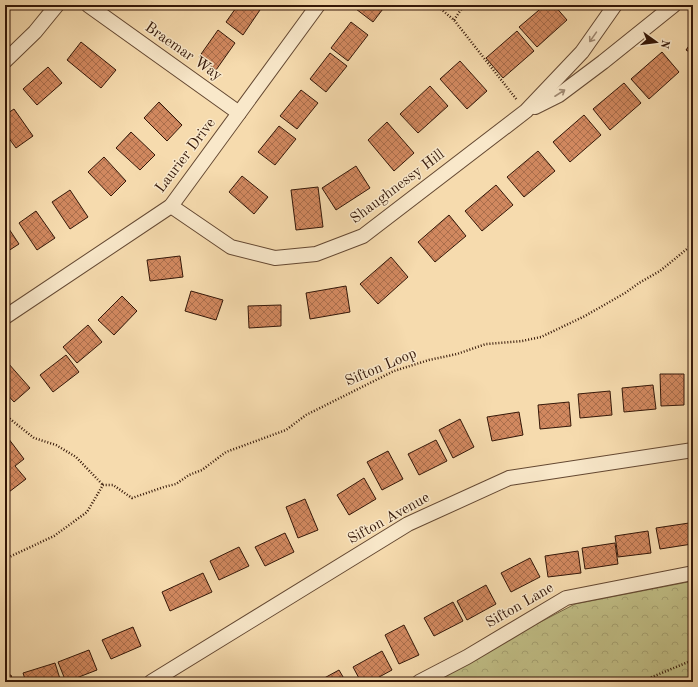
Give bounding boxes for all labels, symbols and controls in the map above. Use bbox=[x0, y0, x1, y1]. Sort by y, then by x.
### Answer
street label: Braemar Way bbox=[142, 20, 224, 84]
north arrow bbox=[636, 22, 676, 62]
one-way arrow bbox=[589, 31, 597, 42]
text: N bbox=[658, 39, 671, 50]
one-way arrow bbox=[555, 89, 566, 98]
street label: Laurier Drive bbox=[153, 116, 219, 196]
street label: Shaughnessy Hill bbox=[348, 147, 448, 227]
street label: Sifton Loop bbox=[343, 346, 419, 390]
street label: Sifton Avenue bbox=[346, 490, 432, 548]
street label: Sifton Lane bbox=[483, 581, 557, 631]

